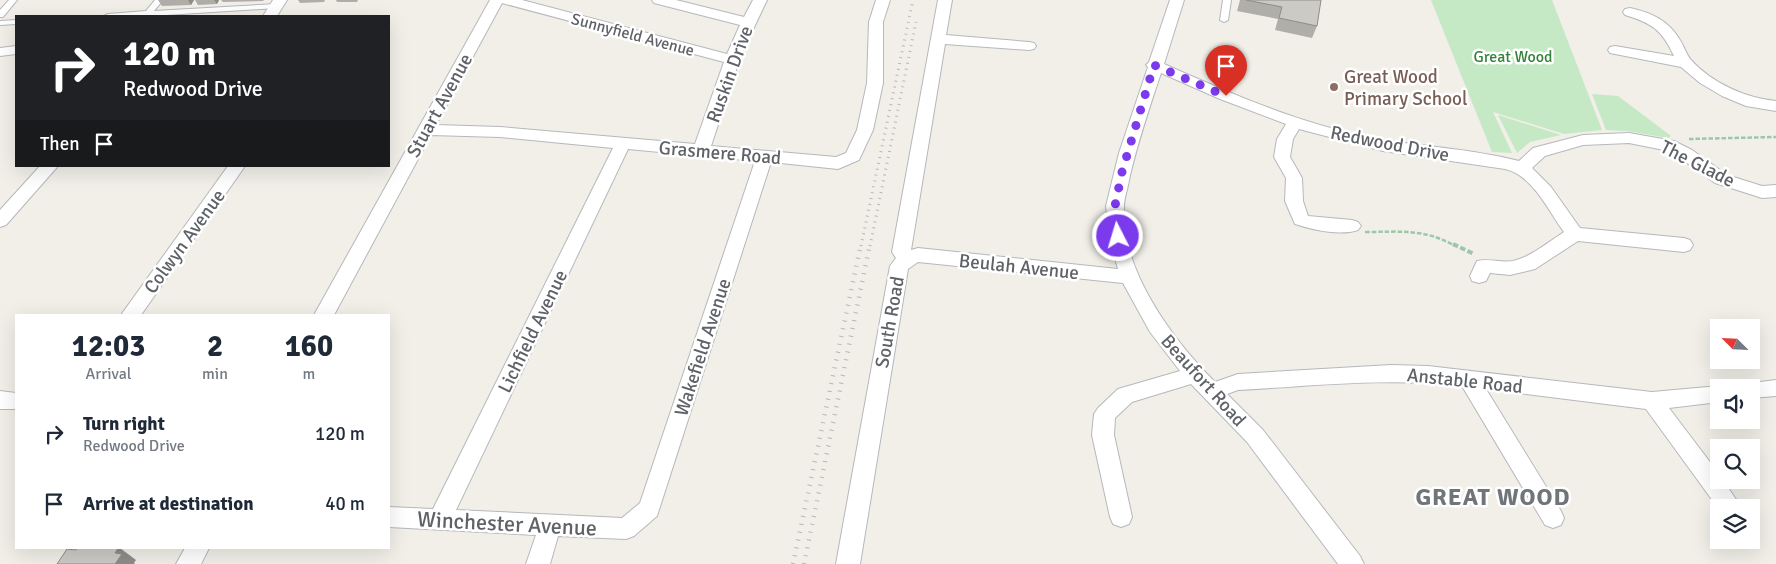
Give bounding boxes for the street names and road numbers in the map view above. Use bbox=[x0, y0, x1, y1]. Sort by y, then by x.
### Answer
street label: Sunnyfield Avenue bbox=[569, 9, 696, 61]
street label: Ruskin Drive bbox=[701, 23, 759, 126]
street label: Stuart Avenue bbox=[402, 49, 478, 162]
street label: Redwood Drive bbox=[1328, 121, 1451, 167]
street label: The Glade bbox=[1656, 135, 1739, 193]
street label: Grasmere Road bbox=[658, 136, 782, 170]
street label: Colwyn Avenue bbox=[139, 185, 231, 298]
street label: Beulah Avenue bbox=[958, 249, 1080, 285]
street label: Lichfield Avenue bbox=[493, 266, 573, 397]
street label: South Road bbox=[870, 274, 910, 370]
street label: Wakefield Avenue bbox=[669, 275, 737, 419]
street label: Beaufort Road bbox=[1156, 330, 1251, 432]
street label: Anstable Road bbox=[1406, 363, 1524, 399]
street label: Winchester Avenue bbox=[416, 505, 598, 542]

